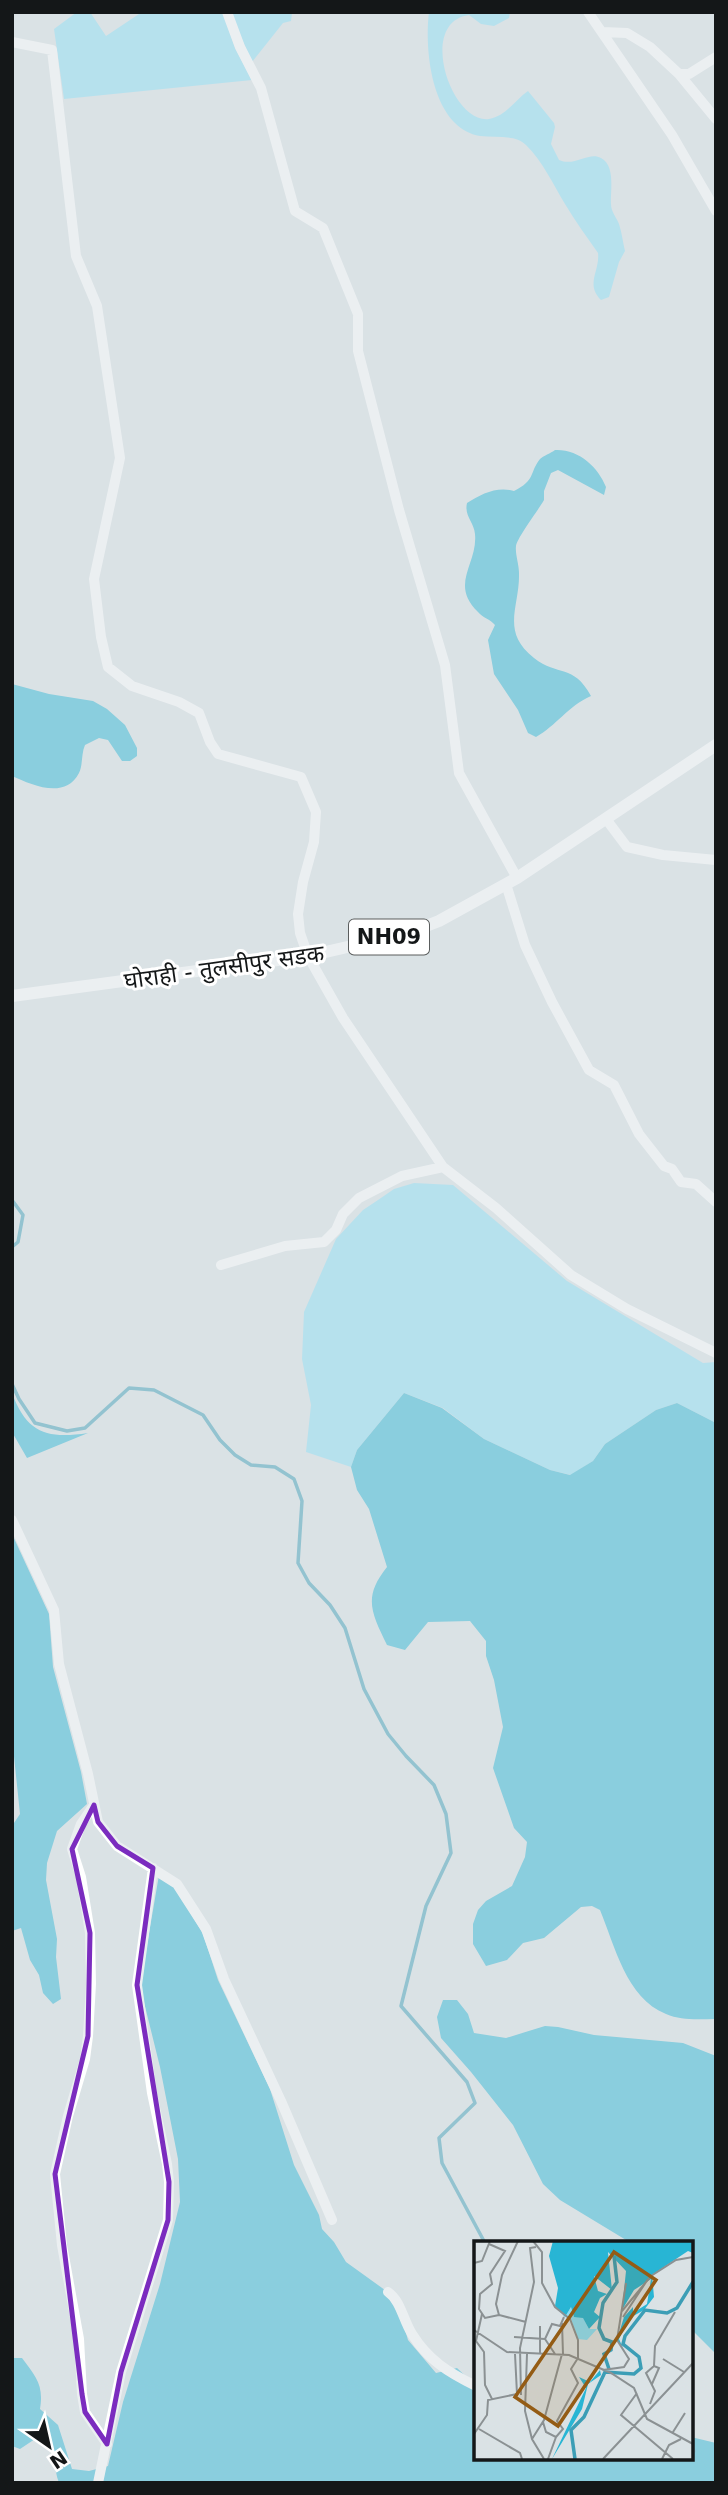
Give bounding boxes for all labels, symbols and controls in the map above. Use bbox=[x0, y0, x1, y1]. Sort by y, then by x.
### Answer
road number: NH09 bbox=[349, 920, 429, 954]
street label: घोराही - तुलसीपुर सडक bbox=[122, 940, 327, 996]
inset map bbox=[474, 2241, 693, 2460]
north arrow bbox=[14, 2411, 84, 2481]
text: N bbox=[46, 2447, 71, 2474]

